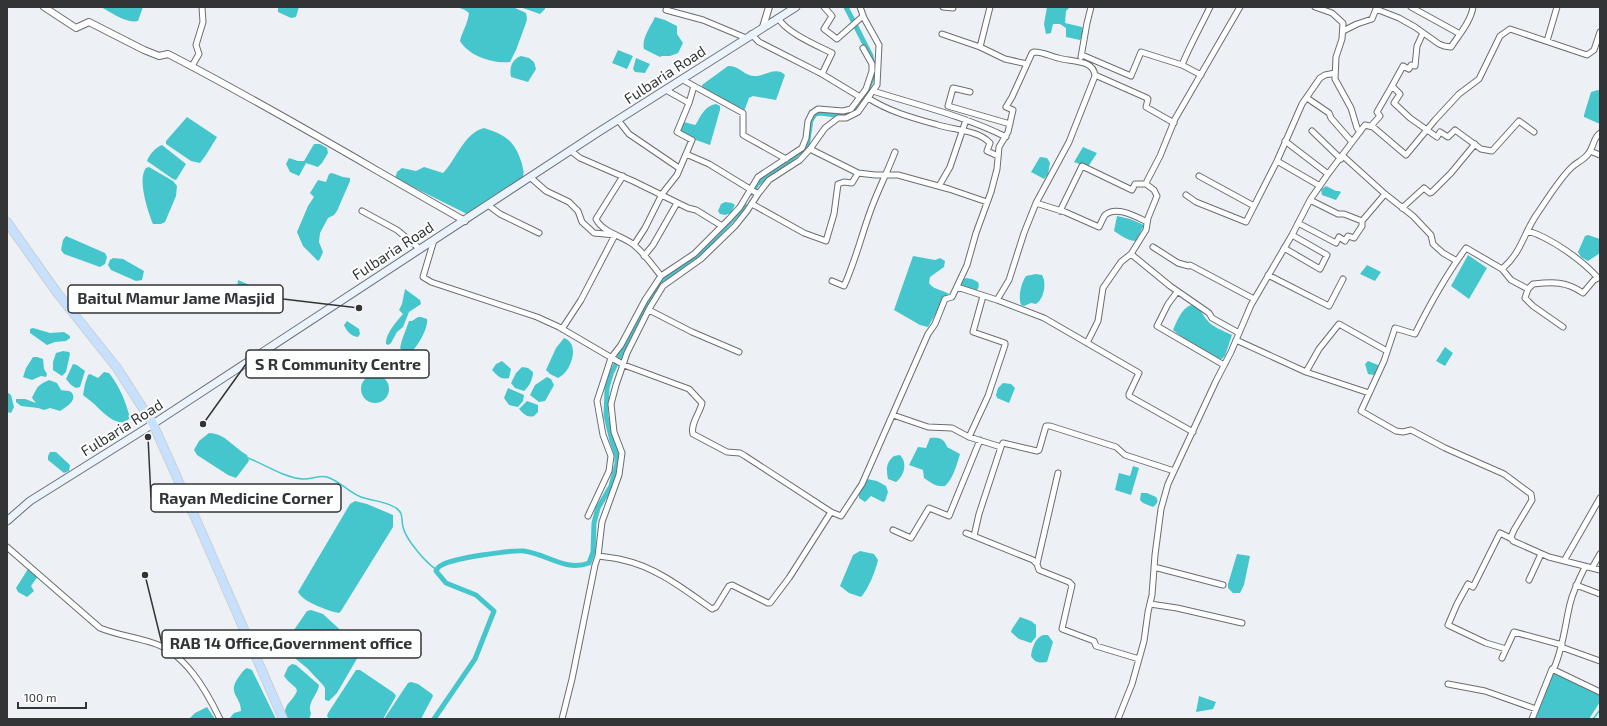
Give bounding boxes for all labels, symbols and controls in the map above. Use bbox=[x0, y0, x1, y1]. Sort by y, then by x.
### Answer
street label: Fulbaria Road bbox=[620, 41, 709, 107]
street label: Fulbaria Road bbox=[348, 217, 437, 283]
callout: Baitul Mamur Jame Masjid bbox=[68, 285, 283, 313]
text: Baitul Mamur Jame Masjid bbox=[77, 288, 275, 307]
callout: S R Community Centre bbox=[246, 350, 429, 378]
text: S R Community Centre bbox=[255, 354, 421, 374]
street label: Fulbaria Road bbox=[77, 395, 166, 460]
callout: Rayan Medicine Corner bbox=[151, 484, 341, 512]
text: Rayan Medicine Corner bbox=[159, 488, 333, 508]
callout: RAB 14 Office,Government office bbox=[162, 630, 421, 658]
text: RAB 14 Office,Government office bbox=[170, 633, 412, 652]
scale bar bbox=[18, 684, 86, 710]
text: 100 m bbox=[24, 690, 56, 704]

